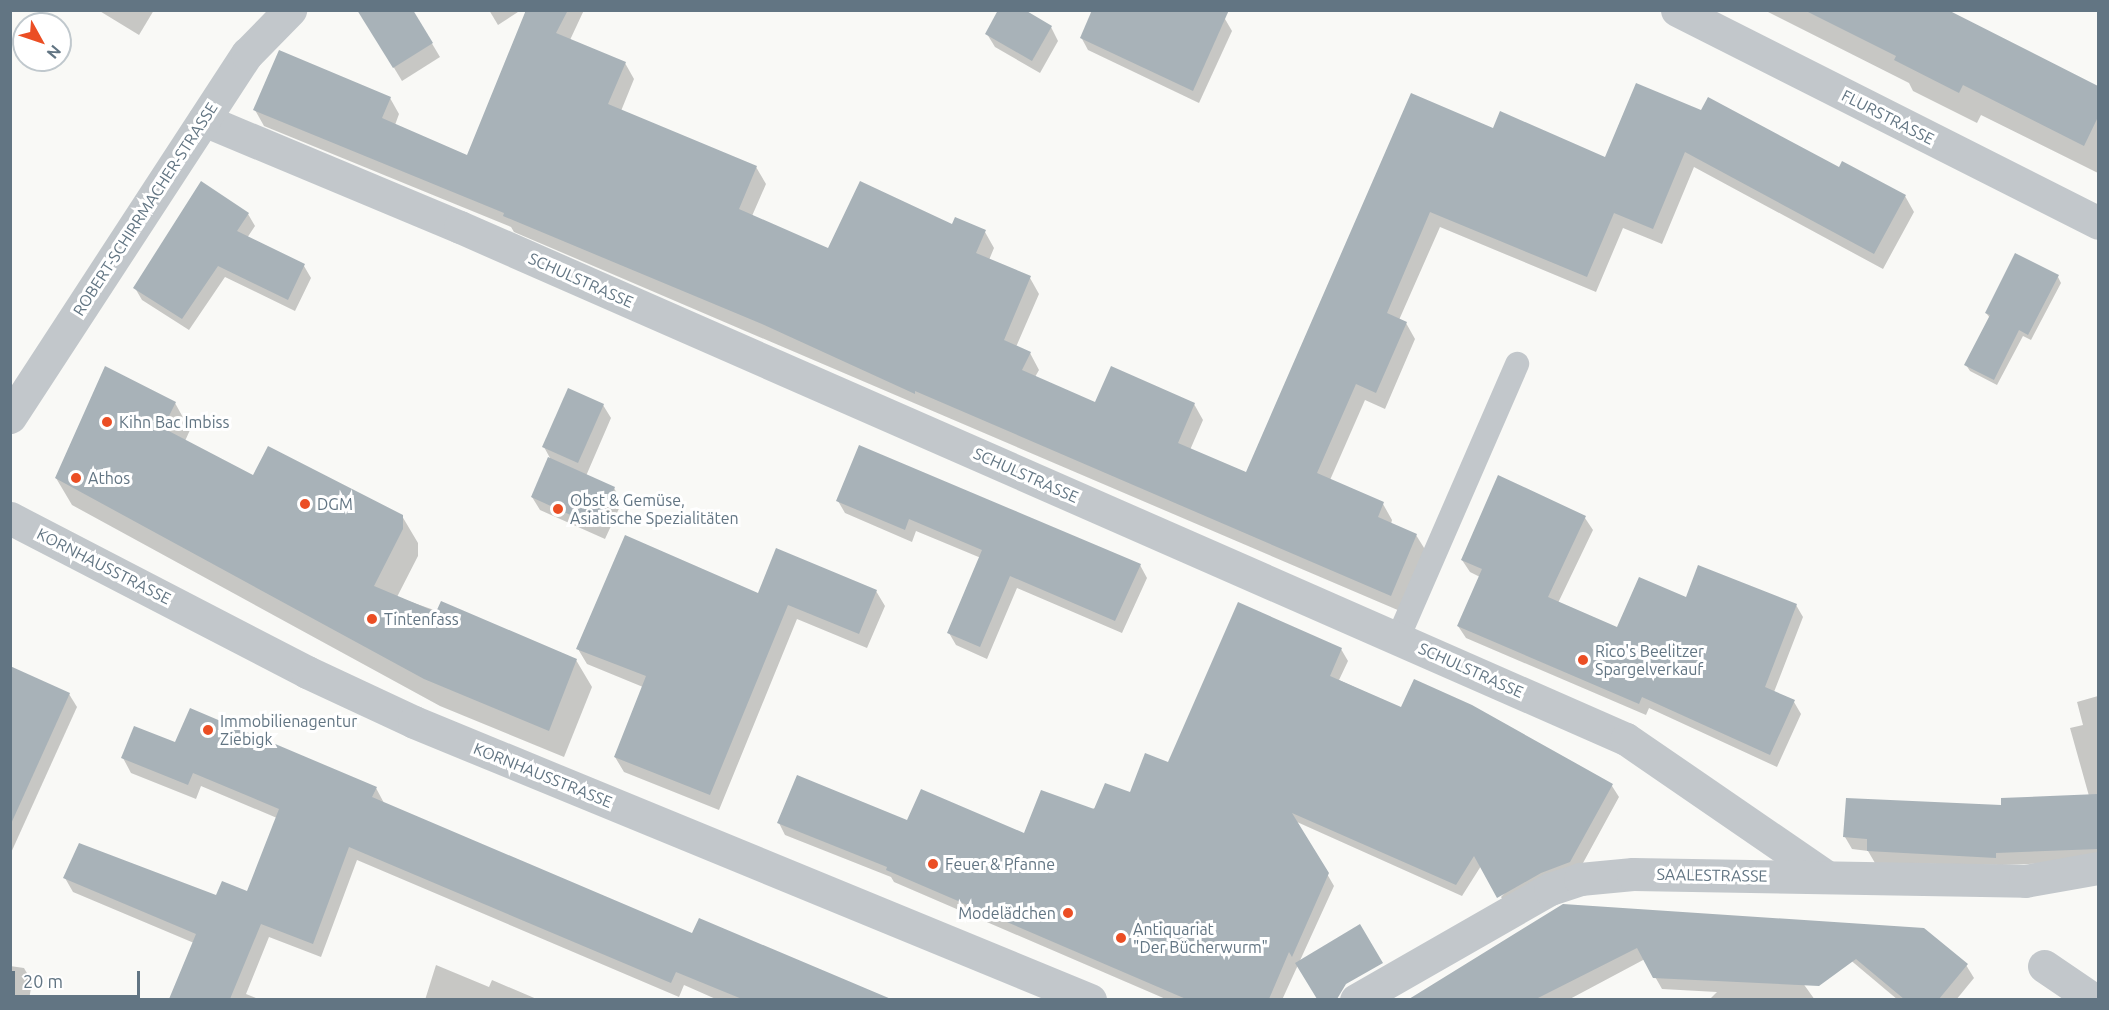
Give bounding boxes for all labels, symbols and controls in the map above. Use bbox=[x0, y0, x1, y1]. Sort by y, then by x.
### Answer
north arrow bbox=[12, 12, 72, 72]
text: N bbox=[44, 42, 65, 63]
street label: FLURSTRASSE bbox=[1838, 85, 1938, 149]
street label: ROBERT-SCHIRRMACHER-STRASSE bbox=[69, 99, 221, 319]
street label: SCHULSTRASSE bbox=[526, 248, 636, 312]
place label: Kihn Bac Imbiss bbox=[119, 412, 229, 432]
marker: Kihn Bac Imbiss bbox=[100, 415, 114, 429]
street label: SCHULSTRASSE bbox=[971, 443, 1081, 507]
place label: Athos bbox=[88, 468, 130, 488]
marker: Athos bbox=[69, 471, 83, 485]
place label: Obst & Gemüse, Asiatische Spezialitäten bbox=[570, 490, 739, 528]
place label: DGM bbox=[317, 494, 353, 514]
marker: DGM bbox=[298, 497, 312, 511]
marker: Obst & Gemüse, Asiatische Spezialitäten bbox=[551, 502, 565, 516]
street label: KORNHAUSSTRASSE bbox=[34, 524, 174, 608]
place label: Tintenfass bbox=[384, 609, 459, 629]
marker: Tintenfass bbox=[365, 612, 379, 626]
street label: SCHULSTRASSE bbox=[1416, 638, 1526, 702]
place label: Rico's Beelitzer Spargelverkauf bbox=[1595, 641, 1704, 679]
marker: Rico's Beelitzer Spargelverkauf bbox=[1576, 653, 1590, 667]
place label: Immobilienagentur Ziebigk bbox=[220, 711, 357, 749]
marker: Immobilienagentur Ziebigk bbox=[201, 723, 215, 737]
street label: KORNHAUSSTRASSE bbox=[471, 738, 615, 812]
place label: Feuer & Pfanne bbox=[945, 854, 1055, 874]
marker: Feuer & Pfanne bbox=[926, 857, 940, 871]
street label: SAALESTRASSE bbox=[1656, 864, 1768, 886]
place label: Modelädchen bbox=[958, 903, 1056, 923]
marker: Modelädchen bbox=[1061, 906, 1075, 920]
place label: Antiquariat "Der Bücherwurm" bbox=[1133, 919, 1268, 957]
marker: Antiquariat "Der Bücherwurm" bbox=[1114, 931, 1128, 945]
scale bar bbox=[15, 959, 142, 997]
text: 20 m bbox=[23, 971, 63, 991]

